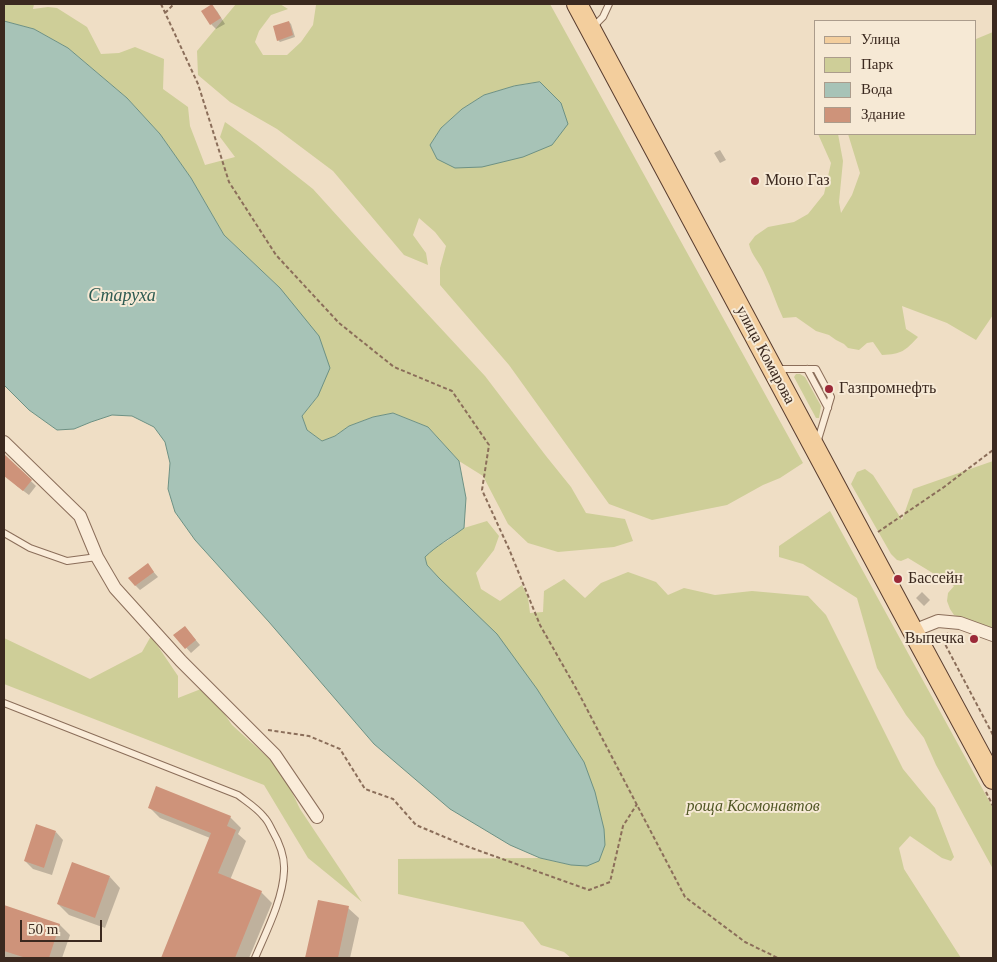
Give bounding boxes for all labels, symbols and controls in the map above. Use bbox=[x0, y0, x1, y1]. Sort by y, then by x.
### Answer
legend bbox=[814, 20, 977, 135]
text: Улица bbox=[861, 31, 900, 47]
text: Парк bbox=[861, 56, 893, 72]
text: Вода bbox=[861, 81, 892, 97]
text: Здание bbox=[861, 106, 905, 122]
place label: Моно Газ bbox=[765, 171, 830, 191]
marker: Моно Газ bbox=[749, 175, 761, 187]
water label: Старуха bbox=[88, 285, 156, 307]
street label: улица Комарова bbox=[731, 303, 799, 407]
place label: Газпромнефть bbox=[839, 379, 936, 399]
marker: Газпромнефть bbox=[823, 383, 835, 395]
place label: Бассейн bbox=[908, 569, 963, 589]
marker: Бассейн bbox=[892, 573, 904, 585]
place label: Выпечка bbox=[905, 629, 964, 649]
marker: Выпечка bbox=[968, 633, 980, 645]
park label: роща Космонавтов bbox=[686, 797, 820, 817]
scale bar bbox=[22, 910, 105, 942]
text: 50 m bbox=[28, 921, 58, 937]

